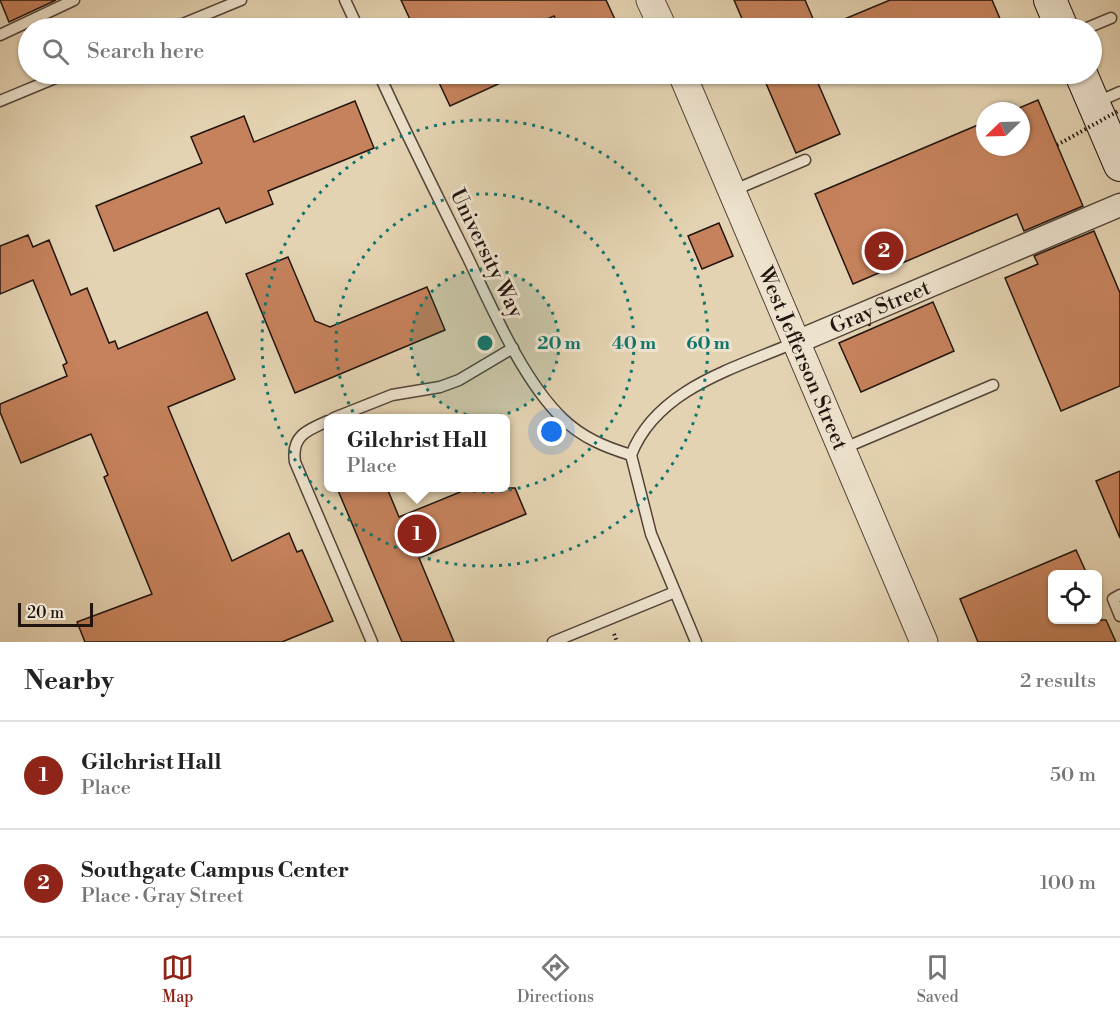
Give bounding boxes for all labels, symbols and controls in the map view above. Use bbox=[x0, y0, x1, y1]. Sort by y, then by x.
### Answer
search box bbox=[18, 18, 1102, 84]
icon: search bbox=[39, 35, 72, 68]
text: Search here bbox=[87, 38, 204, 65]
north arrow bbox=[976, 102, 1030, 156]
street label: University Way bbox=[444, 185, 529, 323]
pin: 2 bbox=[864, 228, 904, 274]
street label: West Jefferson Street bbox=[751, 262, 853, 455]
street label: Gray Street bbox=[826, 275, 935, 341]
text: 20 m bbox=[537, 332, 581, 355]
text: 40 m bbox=[612, 332, 657, 355]
text: 60 m bbox=[686, 332, 730, 355]
centre of rings bbox=[475, 333, 495, 353]
popup bbox=[324, 414, 510, 492]
your location bbox=[537, 417, 566, 446]
text: Gilchrist Hall bbox=[347, 427, 487, 454]
text: Place bbox=[347, 454, 397, 479]
pin: 1 bbox=[398, 512, 436, 556]
map controls bbox=[1048, 570, 1102, 624]
button: locate bbox=[1048, 570, 1102, 624]
scale bar bbox=[18, 600, 93, 628]
text: 20 m bbox=[27, 603, 64, 623]
text: Nearby bbox=[24, 665, 114, 697]
text: 2 results bbox=[1020, 669, 1096, 694]
text: Gilchrist Hall bbox=[81, 749, 222, 776]
text: 1 bbox=[39, 763, 48, 788]
text: 50 m bbox=[1050, 763, 1096, 788]
text: Place bbox=[81, 776, 131, 801]
text: Southgate Campus Center bbox=[81, 857, 349, 884]
text: 2 bbox=[37, 871, 50, 896]
text: 100 m bbox=[1040, 871, 1096, 896]
text: Place · Gray Street bbox=[81, 884, 244, 909]
tab: Map bbox=[161, 951, 194, 1007]
tab: Directions bbox=[517, 951, 594, 1007]
tab: Saved bbox=[917, 951, 959, 1007]

